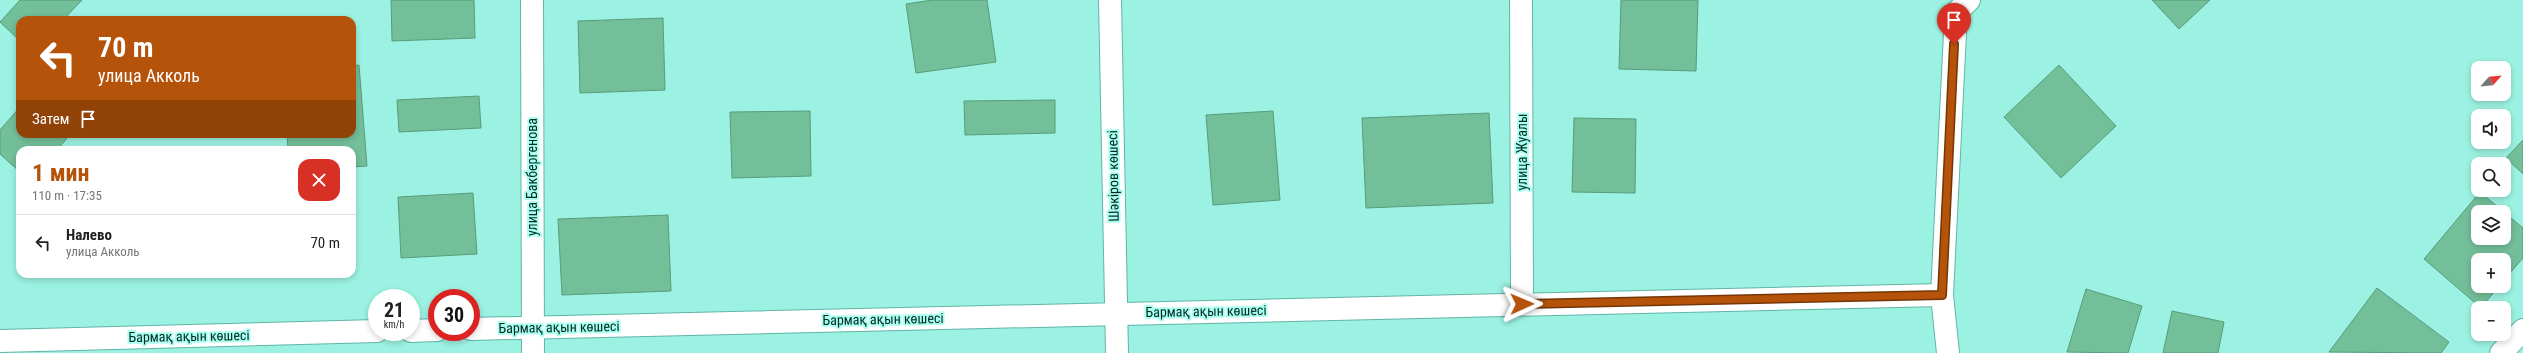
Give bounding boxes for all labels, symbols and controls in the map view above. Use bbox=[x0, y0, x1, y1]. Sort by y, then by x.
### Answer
pin bbox=[1937, 3, 1971, 44]
icon: arrive bbox=[1943, 9, 1965, 31]
text: 70 m bbox=[98, 31, 154, 64]
icon: left bbox=[32, 32, 84, 84]
north arrow bbox=[2471, 61, 2511, 101]
map controls bbox=[2471, 61, 2511, 341]
text: улица Акколь bbox=[98, 65, 200, 86]
icon: arrive bbox=[77, 108, 99, 130]
button: sound bbox=[2471, 109, 2511, 149]
text: Затем bbox=[32, 110, 69, 128]
street label: улица Жуалы bbox=[1514, 113, 1530, 191]
street label: улица Бакбергенова bbox=[524, 118, 540, 236]
street label: Шәкіров көшесі bbox=[1104, 130, 1122, 222]
button: search bbox=[2471, 157, 2511, 197]
text: 1 мин bbox=[32, 159, 90, 187]
button: close bbox=[298, 159, 340, 201]
text: 110 m · 17:35 bbox=[32, 188, 102, 203]
button: layers bbox=[2471, 205, 2511, 245]
text: Налево bbox=[66, 226, 112, 244]
icon: left bbox=[32, 232, 54, 254]
text: 70 m bbox=[310, 234, 340, 252]
text: улица Акколь bbox=[66, 244, 140, 259]
button: + bbox=[2471, 253, 2511, 293]
position arrow bbox=[1501, 283, 1543, 325]
speed limit sign: 30 bbox=[428, 289, 480, 341]
text: 21 bbox=[384, 298, 404, 322]
button: − bbox=[2471, 301, 2511, 341]
street label: Бармақ ақын көшесі bbox=[1145, 302, 1267, 320]
street label: Бармақ ақын көшесі bbox=[822, 310, 944, 328]
street label: Бармақ ақын көшесі bbox=[498, 318, 620, 336]
text: km/h bbox=[384, 319, 404, 330]
street label: Бармақ ақын көшесі bbox=[128, 327, 250, 345]

